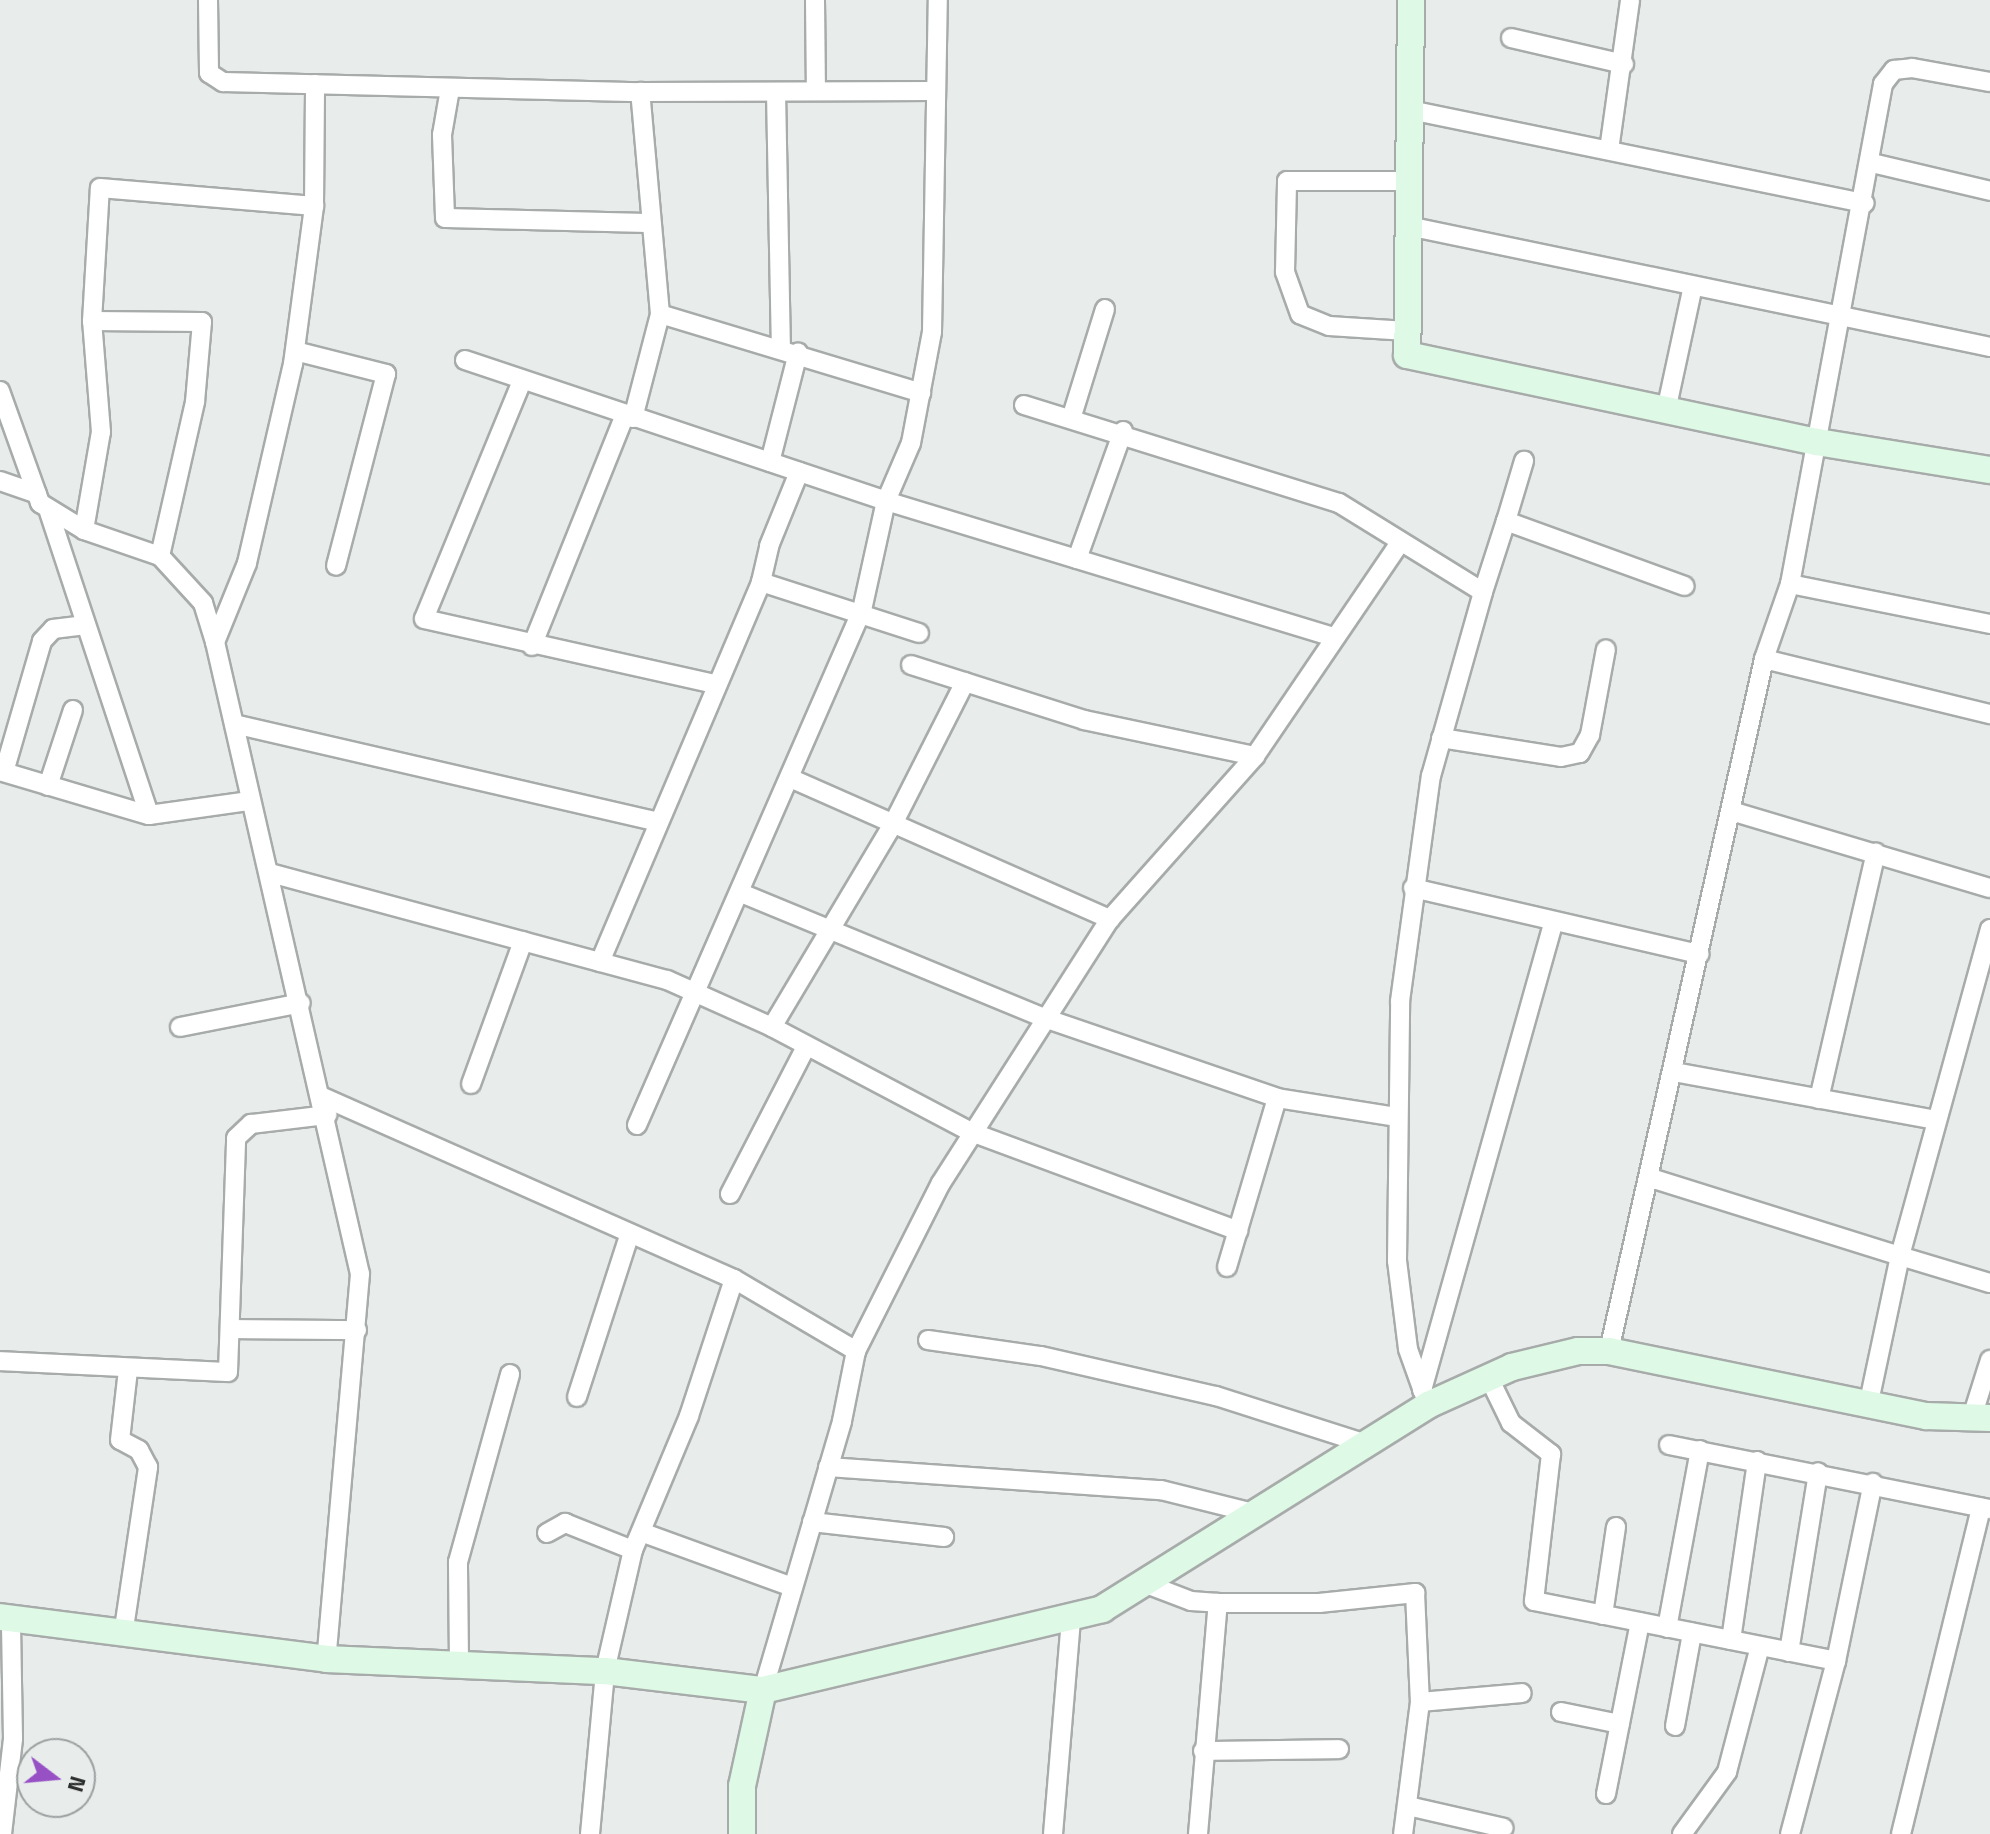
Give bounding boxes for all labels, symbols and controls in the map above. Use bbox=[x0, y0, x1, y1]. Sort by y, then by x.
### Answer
north arrow bbox=[16, 1738, 96, 1818]
text: N bbox=[59, 1772, 96, 1796]

